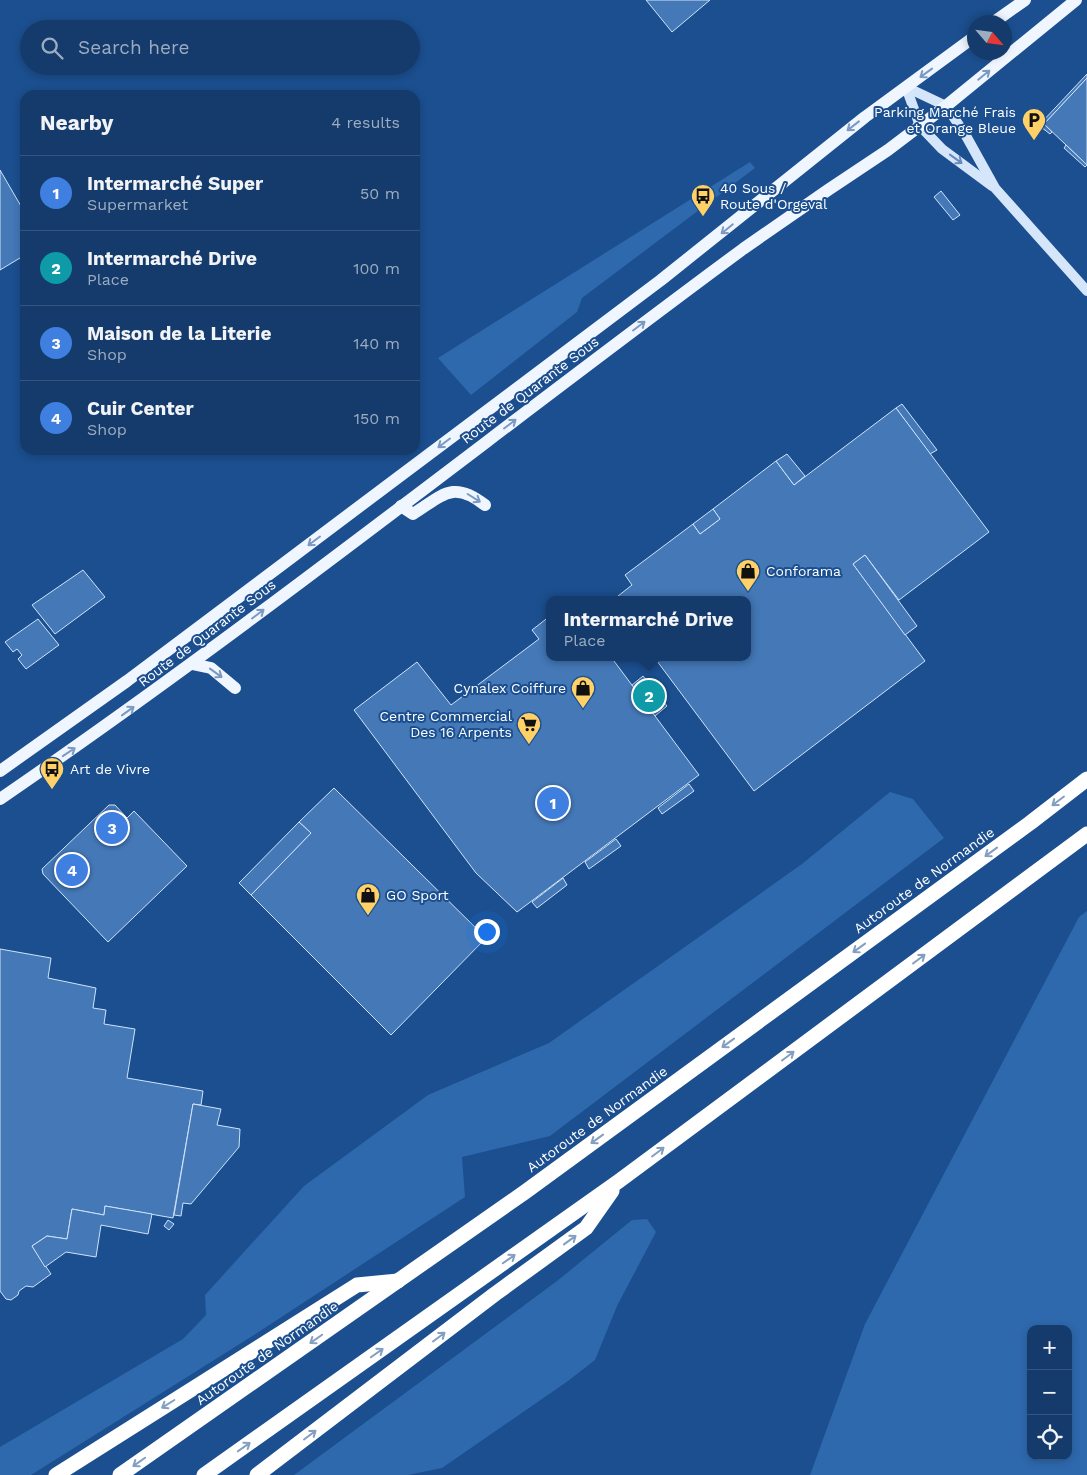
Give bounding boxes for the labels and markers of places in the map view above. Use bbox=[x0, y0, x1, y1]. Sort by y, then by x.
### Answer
place label: Parking Marché Frais et Orange Bleue bbox=[874, 104, 1016, 136]
parking icon: Parking Marché Frais et Orange Bleue bbox=[1021, 107, 1047, 141]
place label: 40 Sous / Route d'Orgeval bbox=[720, 180, 828, 212]
bus stop icon: 40 Sous / Route d'Orgeval bbox=[690, 183, 716, 217]
shop icon: Conforama bbox=[735, 558, 761, 592]
place label: Conforama bbox=[766, 563, 841, 579]
shop icon: Cynalex Coiffure bbox=[570, 675, 596, 709]
pin: 2 bbox=[633, 677, 665, 715]
place label: Cynalex Coiffure bbox=[454, 680, 566, 696]
place label: Centre Commercial Des 16 Arpents bbox=[380, 708, 513, 740]
supermarket icon: Centre Commercial Des 16 Arpents bbox=[516, 711, 542, 745]
bus stop icon: Art de Vivre bbox=[39, 756, 65, 790]
place label: Art de Vivre bbox=[70, 761, 150, 777]
pin: 1 bbox=[537, 784, 569, 822]
pin: 3 bbox=[96, 809, 128, 847]
pin: 4 bbox=[56, 851, 88, 889]
shop icon: GO Sport bbox=[355, 882, 381, 916]
place label: GO Sport bbox=[386, 887, 449, 903]

